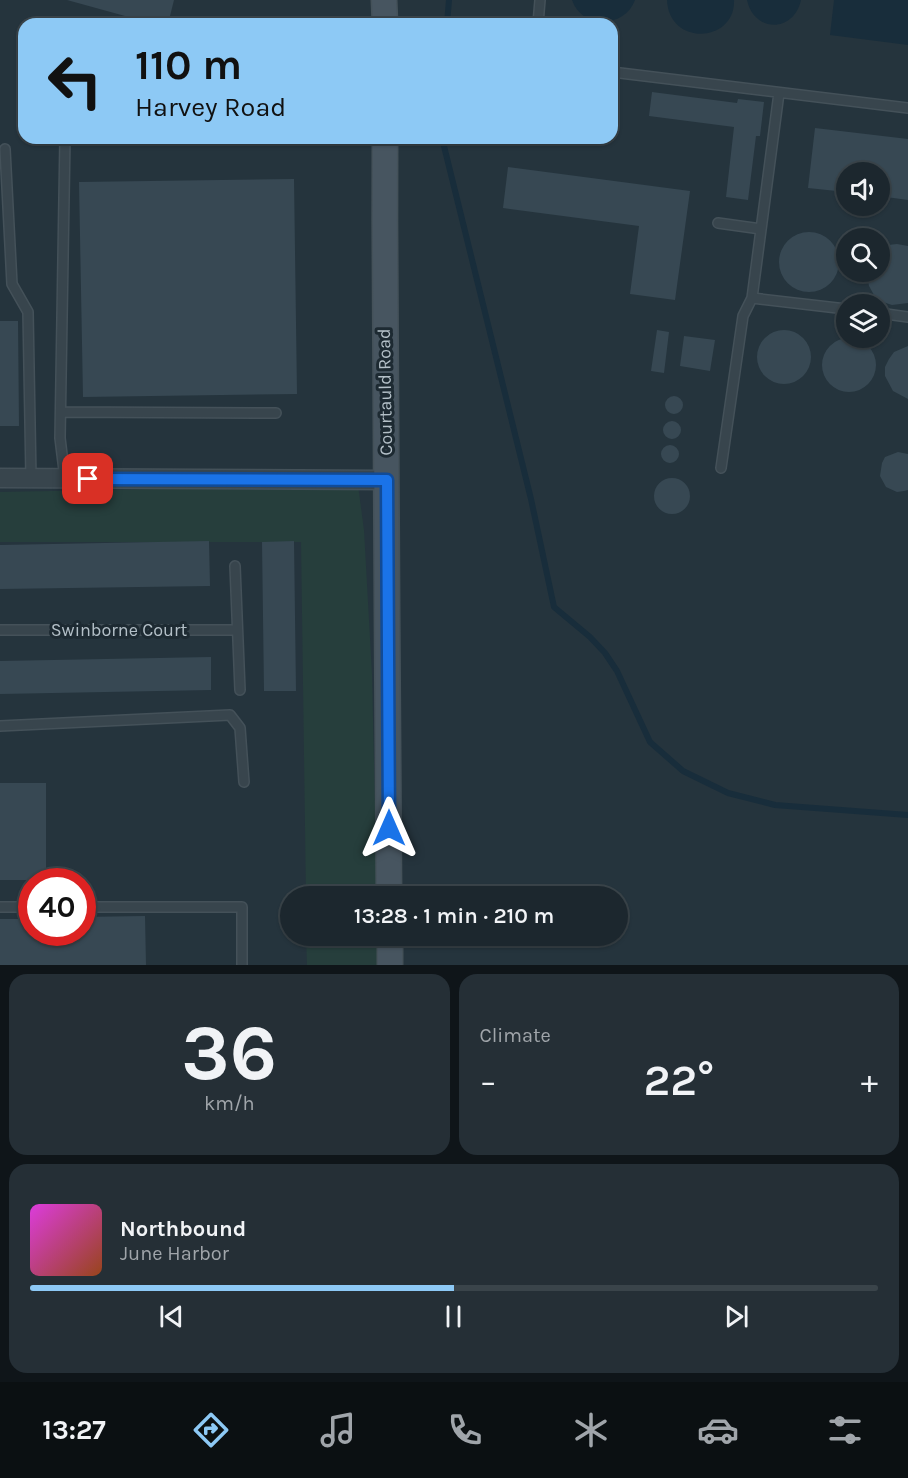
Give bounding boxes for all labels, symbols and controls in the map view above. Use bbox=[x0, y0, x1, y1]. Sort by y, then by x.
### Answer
text: 110 m bbox=[135, 40, 242, 90]
icon: left bbox=[36, 42, 114, 120]
text: Harvey Road bbox=[135, 91, 286, 123]
map controls bbox=[836, 162, 890, 348]
button: sound bbox=[836, 162, 890, 216]
button: search bbox=[836, 228, 890, 282]
button: layers bbox=[836, 294, 890, 348]
street label: Courtauld Road bbox=[373, 328, 397, 456]
pin bbox=[62, 453, 113, 504]
icon: arrive bbox=[71, 462, 104, 495]
street label: Swinborne Court bbox=[51, 619, 188, 641]
position arrow bbox=[357, 796, 421, 860]
speed limit sign: 40 bbox=[18, 868, 96, 946]
text: 13:28 · 1 min · 210 m bbox=[354, 903, 554, 929]
text: 36 bbox=[181, 1007, 277, 1099]
text: Climate bbox=[480, 1024, 551, 1047]
text: 22° bbox=[643, 1054, 714, 1106]
text: − bbox=[480, 1062, 497, 1100]
text: + bbox=[861, 1062, 878, 1100]
text: km/h bbox=[204, 1092, 255, 1115]
text: Northbound bbox=[120, 1216, 246, 1242]
text: June Harbor bbox=[120, 1242, 229, 1265]
icon: previous bbox=[155, 1300, 188, 1333]
icon: pause bbox=[437, 1300, 470, 1333]
icon: next bbox=[720, 1300, 753, 1333]
icon: directions bbox=[190, 1409, 232, 1451]
icon: music bbox=[317, 1409, 359, 1451]
icon: phone bbox=[444, 1409, 486, 1451]
icon: climate bbox=[570, 1409, 612, 1451]
icon: car bbox=[697, 1409, 739, 1451]
icon: filters bbox=[824, 1409, 866, 1451]
text: 13:27 bbox=[42, 1414, 106, 1446]

